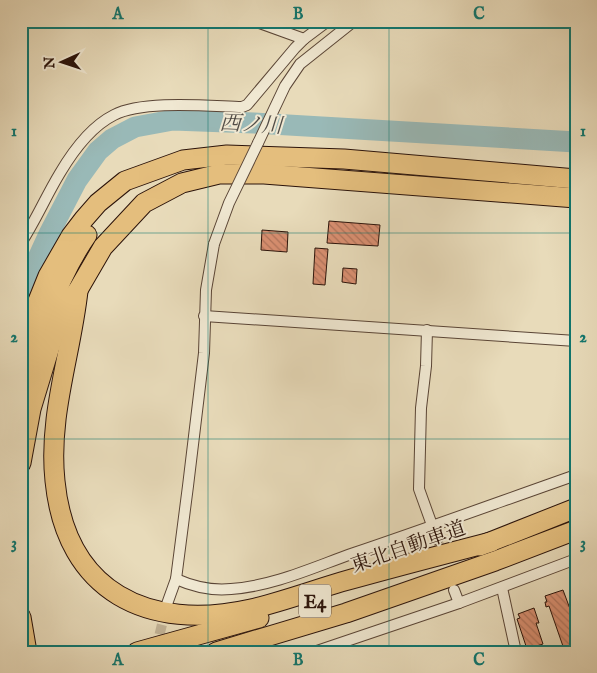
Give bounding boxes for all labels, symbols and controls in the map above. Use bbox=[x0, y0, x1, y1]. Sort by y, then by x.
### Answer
text: A bbox=[112, 5, 125, 25]
text: B bbox=[293, 5, 304, 25]
text: C bbox=[473, 5, 485, 25]
north arrow bbox=[38, 38, 88, 88]
text: N bbox=[41, 56, 59, 70]
water label: 西ノ川 bbox=[219, 110, 285, 141]
text: 1 bbox=[11, 122, 17, 142]
text: 1 bbox=[580, 122, 586, 142]
text: 2 bbox=[10, 328, 18, 348]
text: 2 bbox=[579, 328, 587, 348]
street label: 東北自動車道 bbox=[348, 516, 469, 579]
text: 3 bbox=[11, 534, 17, 554]
text: 3 bbox=[580, 534, 586, 554]
road number: E4 bbox=[299, 584, 331, 618]
text: A bbox=[112, 651, 125, 671]
text: B bbox=[293, 651, 304, 671]
text: C bbox=[473, 651, 485, 671]

